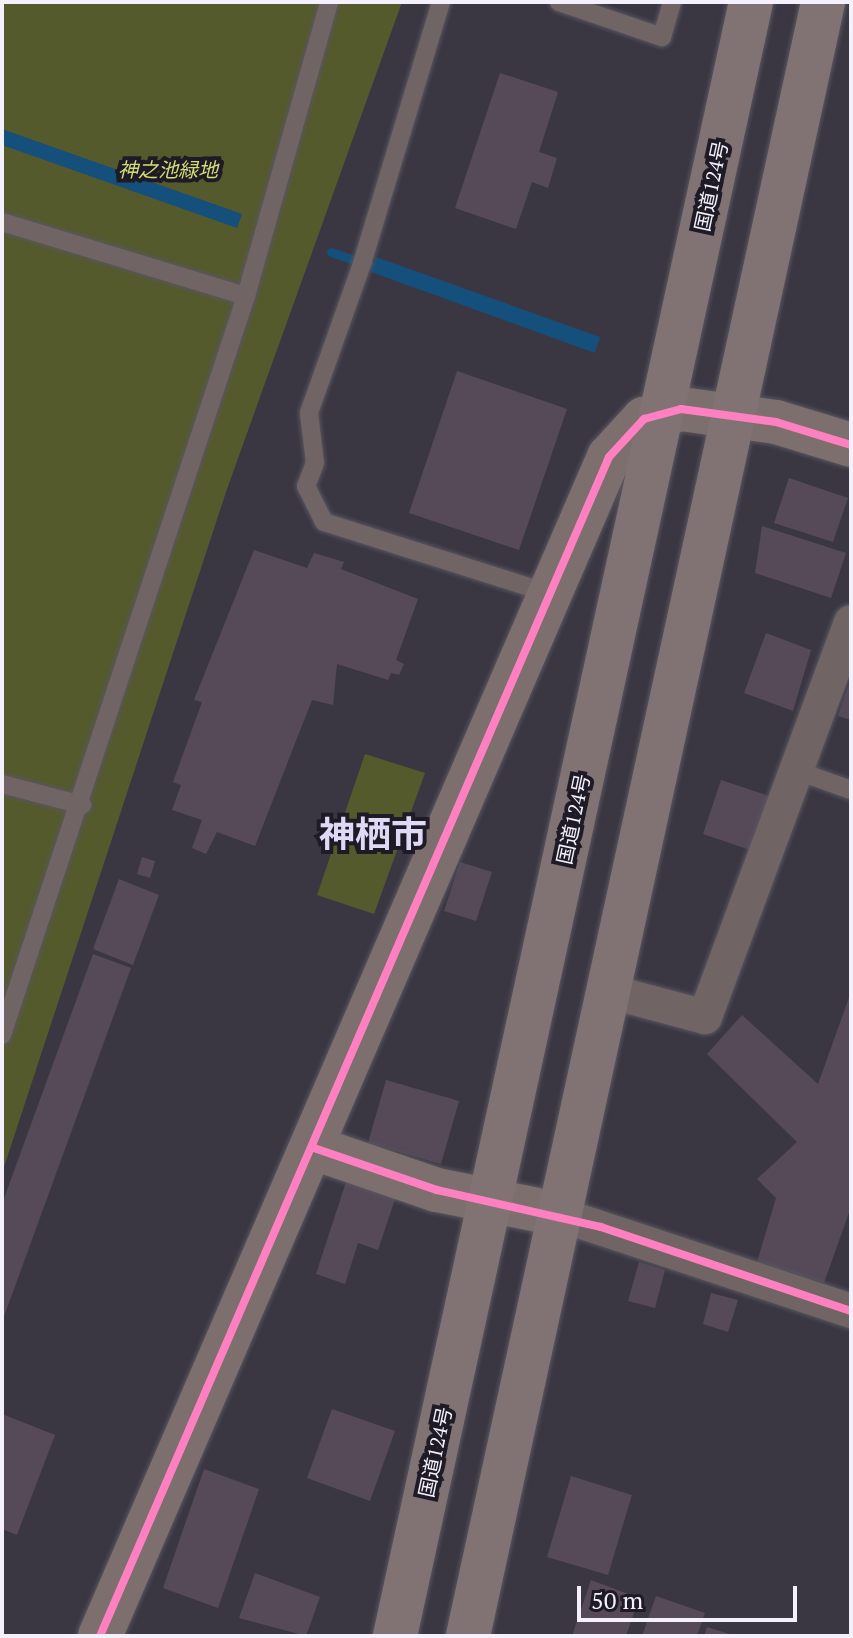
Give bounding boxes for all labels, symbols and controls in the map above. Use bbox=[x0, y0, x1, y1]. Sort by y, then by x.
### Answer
street label: 国道124号 bbox=[690, 139, 732, 233]
park label: 神之池緑地 bbox=[118, 157, 218, 181]
street label: 国道124号 bbox=[552, 772, 594, 866]
district label: 神栖市 bbox=[319, 812, 427, 856]
street label: 国道124号 bbox=[414, 1405, 456, 1499]
scale bar bbox=[581, 1570, 801, 1620]
text: 50 m bbox=[591, 1584, 643, 1616]

